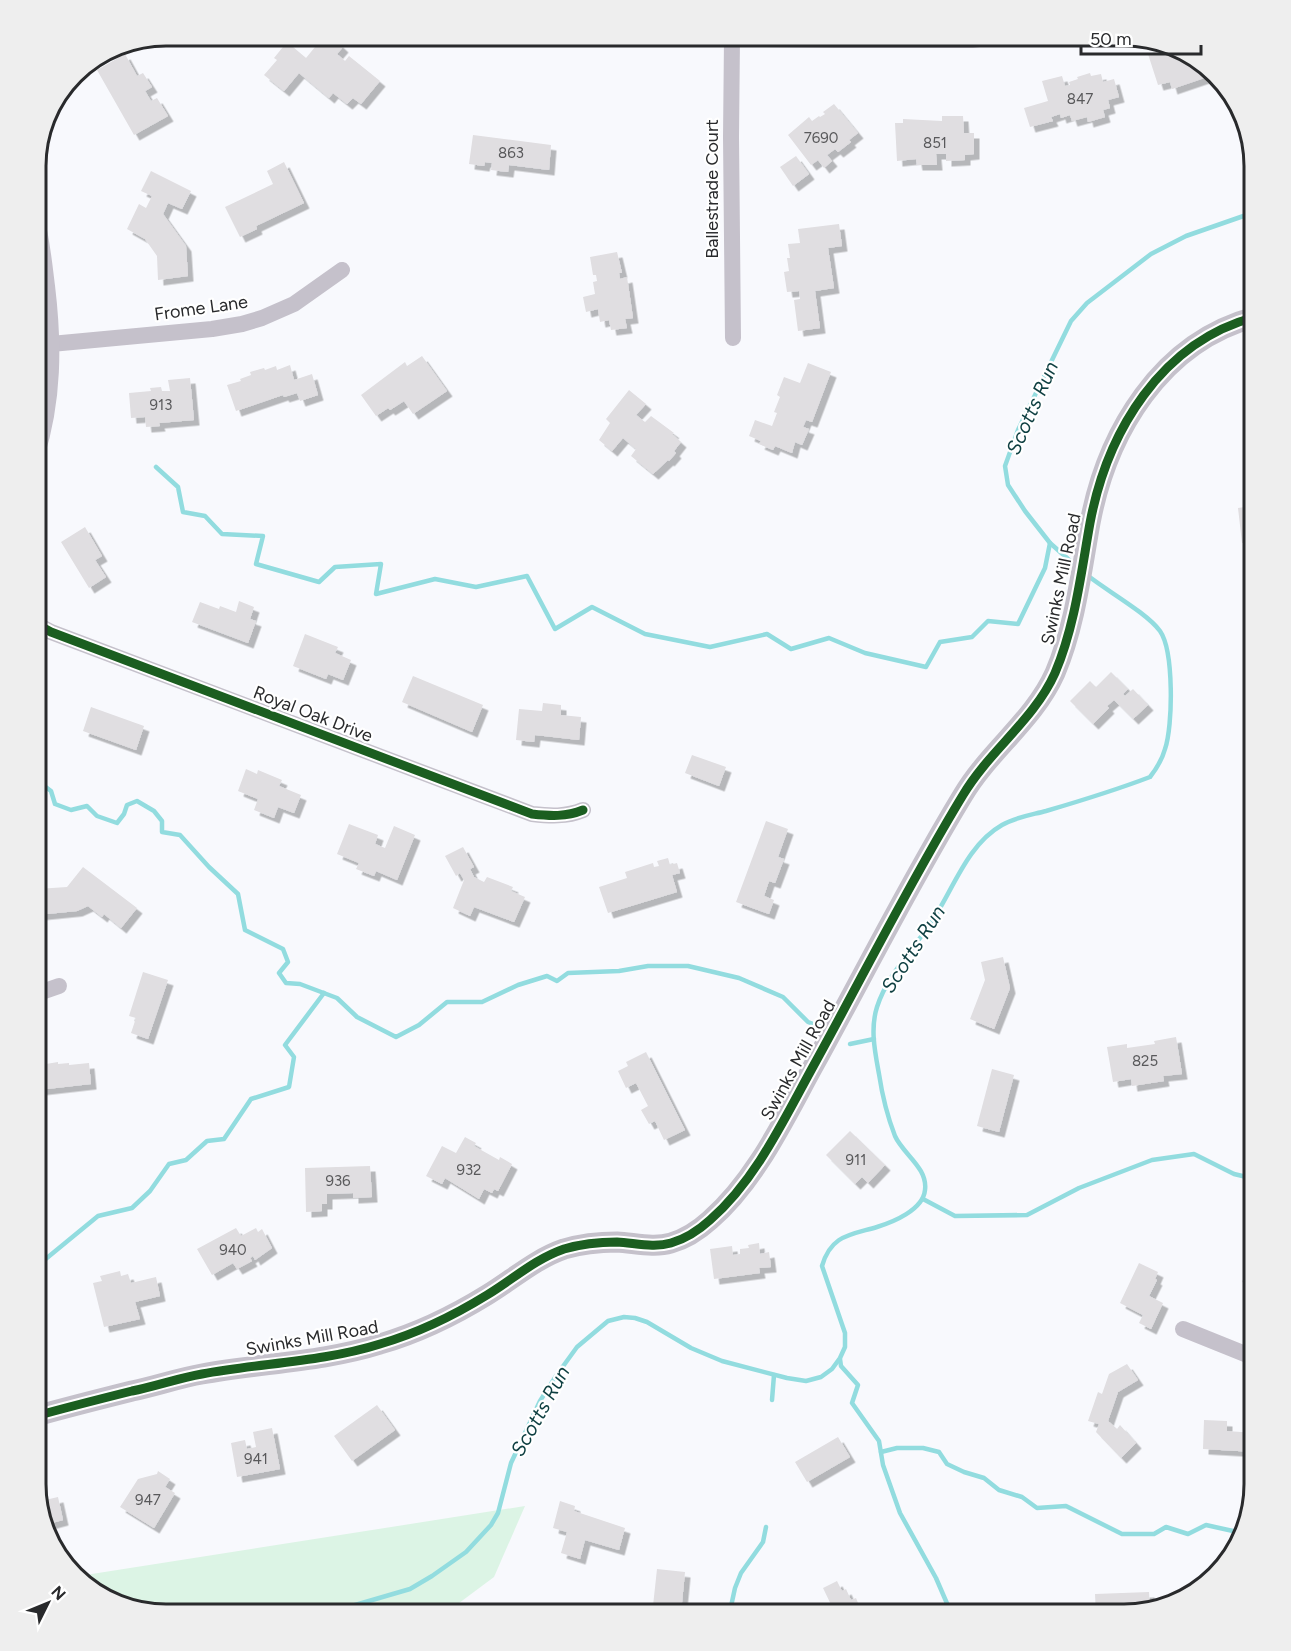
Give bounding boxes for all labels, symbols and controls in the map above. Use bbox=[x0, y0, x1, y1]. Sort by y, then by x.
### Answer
scale bar bbox=[1081, 18, 1201, 56]
text: 50 m bbox=[1090, 28, 1132, 50]
house number: 847 bbox=[1067, 90, 1093, 108]
street label: Ballestrade Court bbox=[701, 119, 723, 259]
house number: 7690 bbox=[804, 129, 838, 147]
house number: 851 bbox=[923, 134, 947, 152]
house number: 863 bbox=[498, 144, 524, 162]
street label: Frome Lane bbox=[153, 291, 249, 325]
water label: Scotts Run bbox=[1001, 358, 1063, 458]
house number: 913 bbox=[150, 396, 172, 414]
street label: Swinks Mill Road bbox=[1036, 511, 1086, 647]
street label: Royal Oak Drive bbox=[250, 681, 376, 747]
water label: Scotts Run bbox=[876, 901, 950, 997]
street label: Swinks Mill Road bbox=[756, 996, 840, 1124]
house number: 825 bbox=[1132, 1052, 1158, 1070]
house number: 911 bbox=[846, 1151, 866, 1169]
house number: 932 bbox=[456, 1161, 482, 1179]
house number: 936 bbox=[325, 1172, 351, 1190]
house number: 940 bbox=[219, 1241, 247, 1259]
street label: Swinks Mill Road bbox=[244, 1316, 380, 1360]
water label: Scotts Run bbox=[505, 1362, 575, 1460]
house number: 941 bbox=[244, 1450, 268, 1468]
house number: 947 bbox=[135, 1491, 161, 1509]
north arrow bbox=[18, 1573, 78, 1633]
text: N bbox=[47, 1582, 70, 1604]

